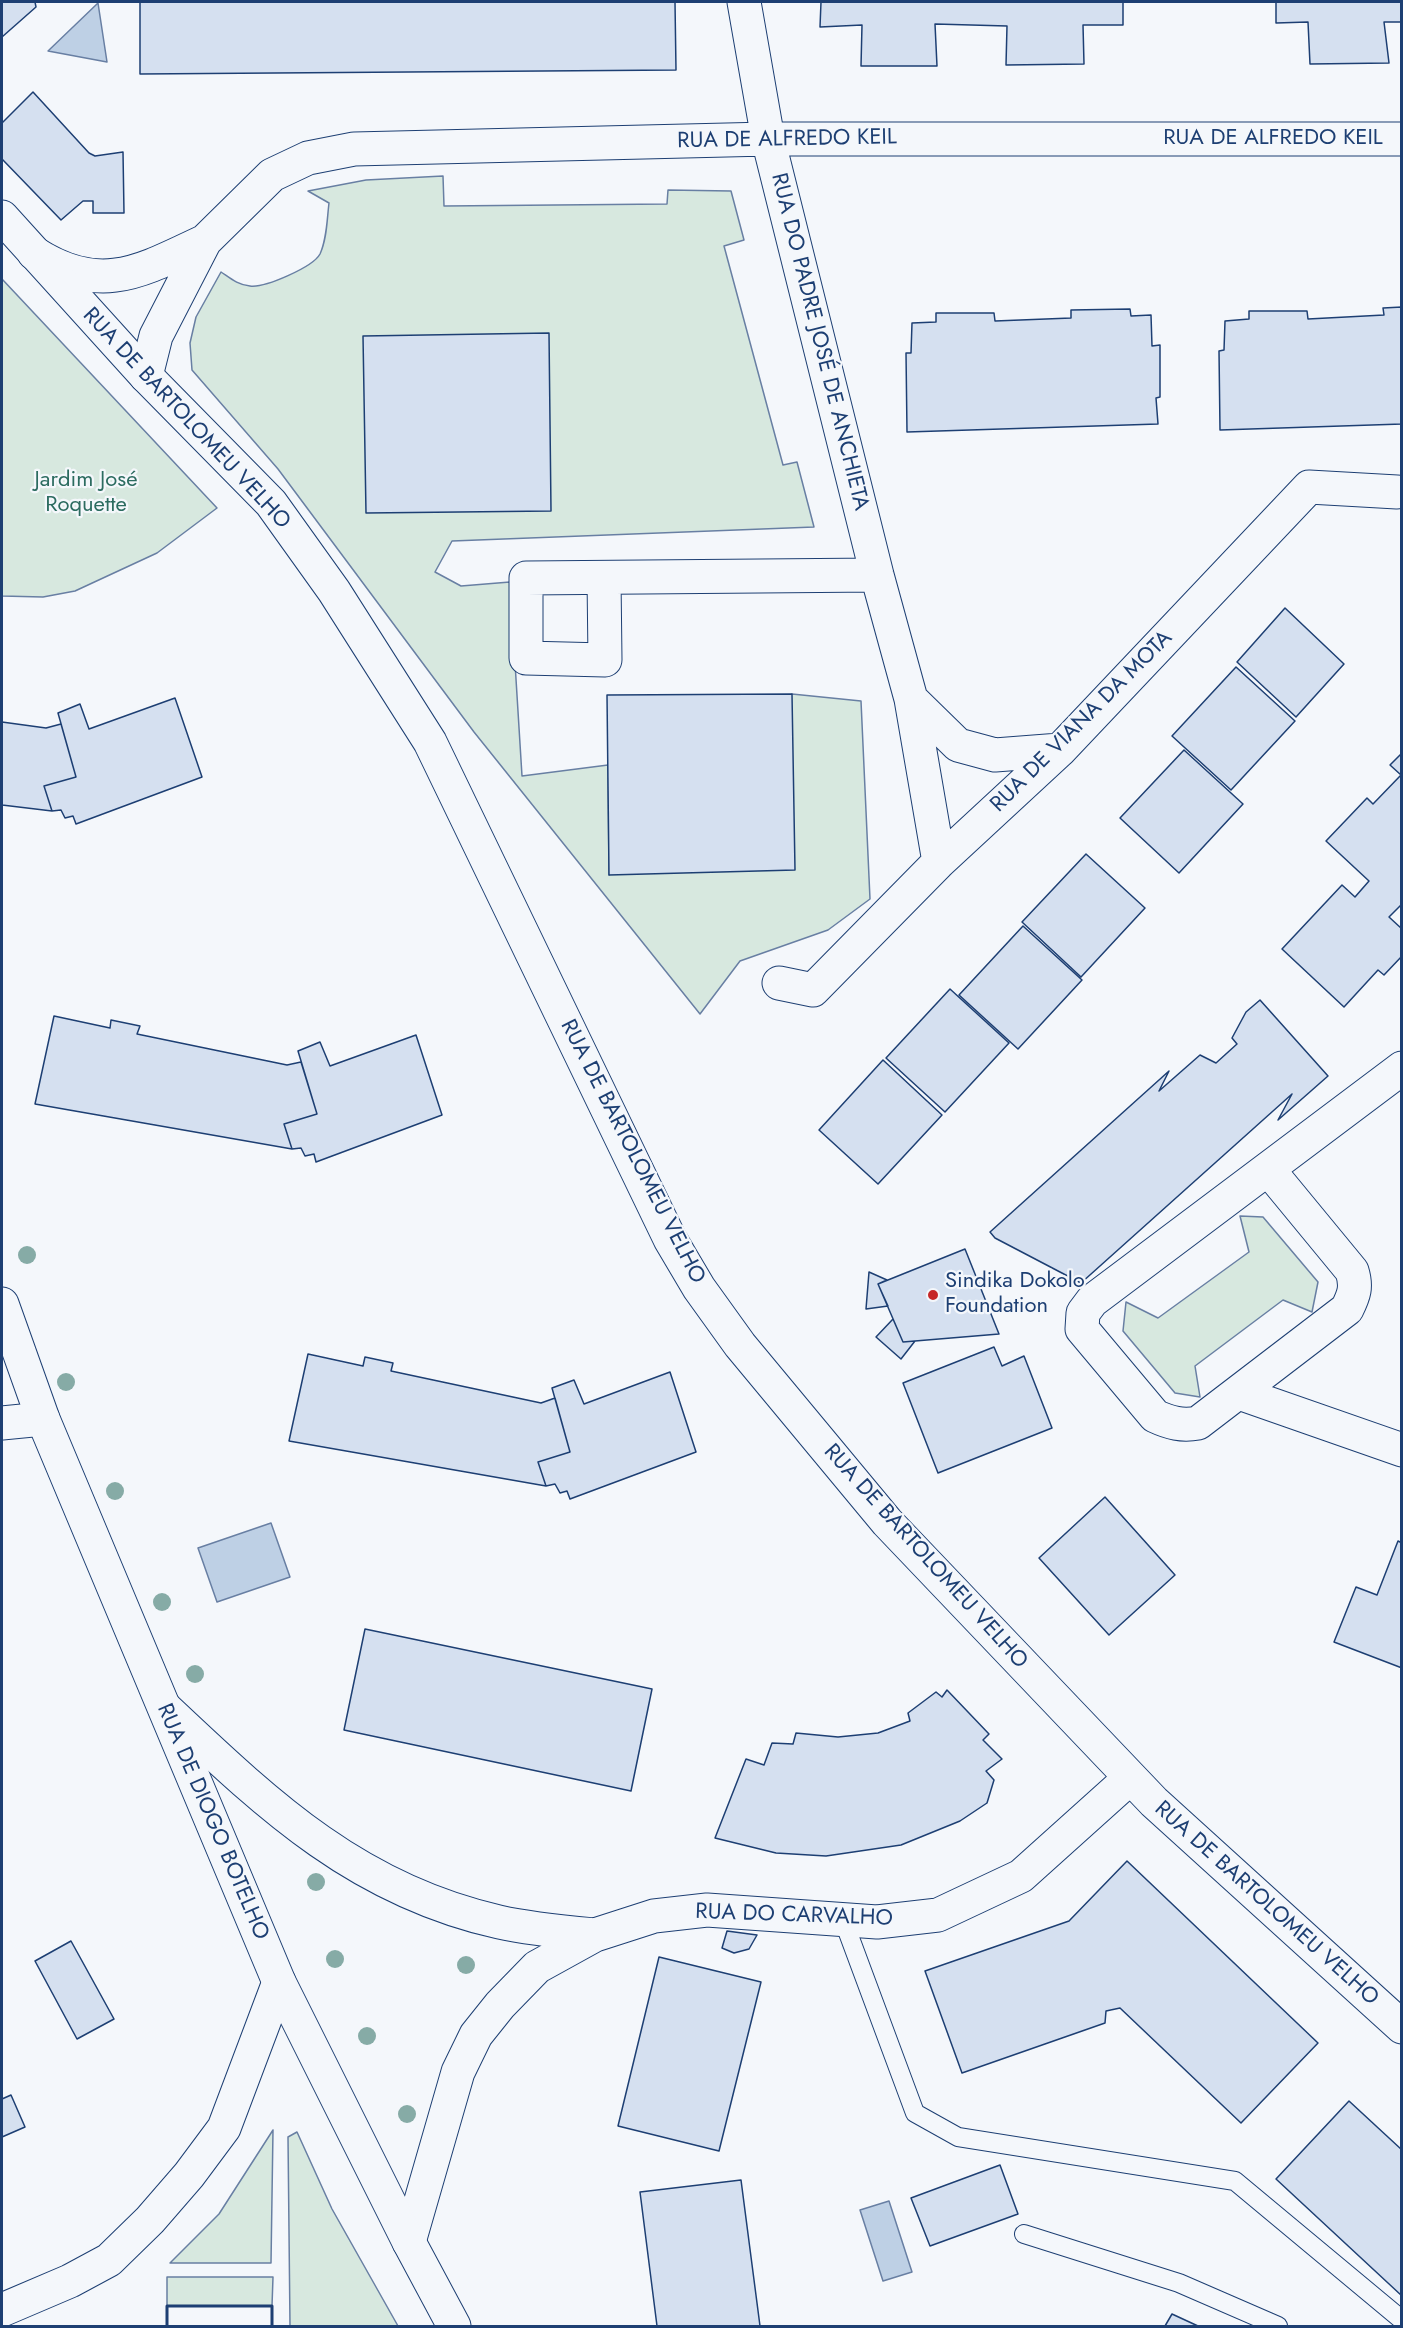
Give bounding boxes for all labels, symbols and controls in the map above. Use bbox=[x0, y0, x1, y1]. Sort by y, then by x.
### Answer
street label: RUA DE ALFREDO KEIL bbox=[677, 125, 897, 155]
street label: RUA DE ALFREDO KEIL bbox=[1163, 126, 1383, 152]
street label: RUA DO PADRE JOSÉ DE ANCHIETA bbox=[764, 171, 874, 513]
street label: RUA DE BARTOLOMEU VELHO bbox=[77, 303, 295, 535]
park label: Jardim José Roquette bbox=[35, 468, 137, 520]
street label: RUA DE VIANA DA MOTA bbox=[986, 626, 1178, 818]
street label: RUA DE BARTOLOMEU VELHO bbox=[554, 1016, 710, 1288]
place label: Sindika Dokolo Foundation bbox=[945, 1269, 1085, 1320]
marker: Sindika Dokolo Foundation bbox=[926, 1288, 940, 1302]
street label: RUA DE BARTOLOMEU VELHO bbox=[817, 1439, 1033, 1675]
street label: RUA DE DIOGO BOTELHO bbox=[150, 1700, 274, 1944]
street label: RUA DE BARTOLOMEU VELHO bbox=[1148, 1796, 1384, 2012]
street label: RUA DO CARVALHO bbox=[695, 1899, 893, 1933]

